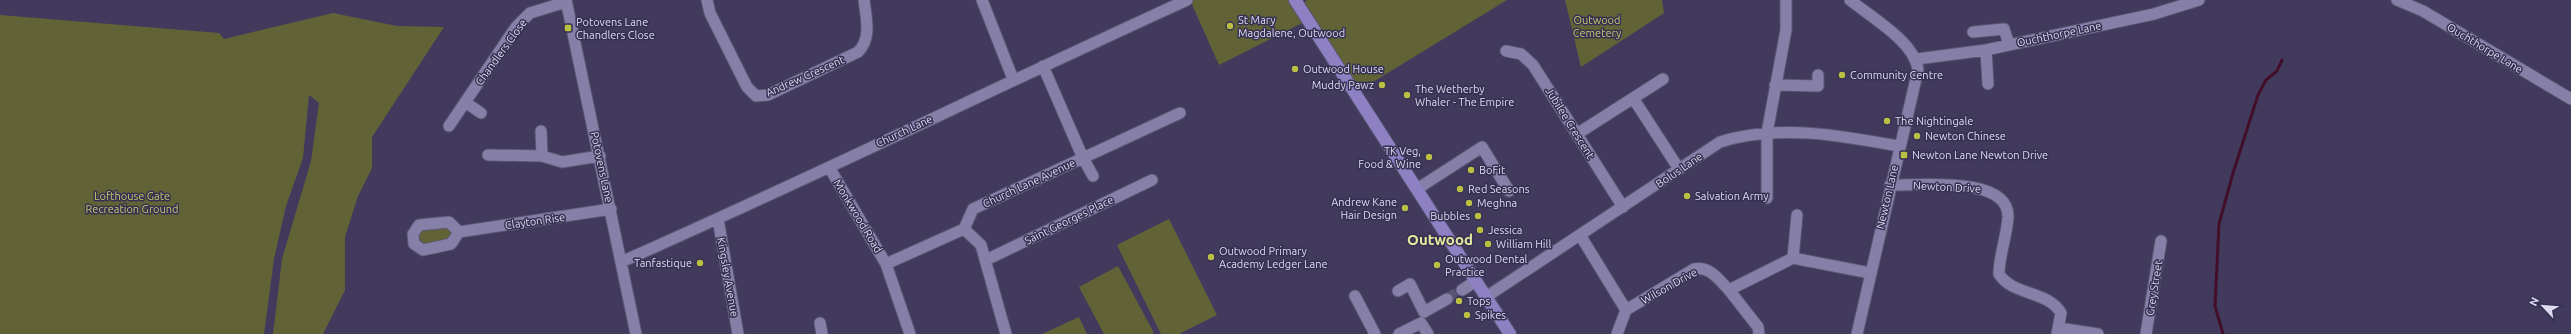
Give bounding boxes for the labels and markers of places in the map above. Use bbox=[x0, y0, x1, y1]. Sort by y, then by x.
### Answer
place label: St Mary Magdalene, Outwood bbox=[1238, 14, 1345, 39]
place label: Potovens Lane Chandlers Close bbox=[576, 16, 655, 41]
marker: St Mary Magdalene, Outwood bbox=[1225, 21, 1235, 31]
marker: Potovens Lane Chandlers Close bbox=[563, 23, 573, 33]
place label: Outwood House bbox=[1303, 63, 1384, 75]
marker: Outwood House bbox=[1290, 64, 1300, 74]
place label: Community Centre bbox=[1850, 69, 1943, 81]
marker: Community Centre bbox=[1837, 70, 1847, 80]
place label: Muddy Pawz bbox=[1312, 79, 1374, 91]
marker: Muddy Pawz bbox=[1377, 80, 1387, 90]
place label: The Wetherby Whaler - The Empire bbox=[1415, 83, 1514, 108]
marker: The Wetherby Whaler - The Empire bbox=[1402, 90, 1412, 100]
place label: The Nightingale bbox=[1895, 115, 1973, 127]
marker: The Nightingale bbox=[1882, 116, 1892, 126]
place label: Newton Chinese bbox=[1925, 130, 2006, 142]
marker: Newton Chinese bbox=[1912, 131, 1922, 141]
place label: TK Veg, Food & Wine bbox=[1358, 145, 1421, 170]
place label: Newton Lane Newton Drive bbox=[1912, 149, 2048, 161]
marker: Newton Lane Newton Drive bbox=[1899, 150, 1909, 160]
marker: TK Veg, Food & Wine bbox=[1424, 152, 1434, 162]
place label: BoFit bbox=[1479, 164, 1506, 176]
marker: BoFit bbox=[1466, 165, 1476, 175]
place label: Red Seasons bbox=[1468, 183, 1530, 195]
marker: Red Seasons bbox=[1455, 184, 1465, 194]
place label: Salvation Army bbox=[1695, 190, 1769, 202]
marker: Salvation Army bbox=[1682, 191, 1692, 201]
place label: Andrew Kane Hair Design bbox=[1331, 196, 1397, 221]
place label: Meghna bbox=[1477, 197, 1517, 209]
marker: Meghna bbox=[1464, 198, 1474, 208]
marker: Andrew Kane Hair Design bbox=[1400, 203, 1410, 213]
place label: Bubbles bbox=[1430, 210, 1470, 222]
marker: Bubbles bbox=[1473, 211, 1483, 221]
place label: Jessica bbox=[1488, 224, 1522, 236]
marker: Jessica bbox=[1475, 225, 1485, 235]
place label: William Hill bbox=[1496, 238, 1551, 250]
marker: William Hill bbox=[1483, 239, 1493, 249]
place label: Outwood Primary Academy Ledger Lane bbox=[1219, 245, 1328, 270]
marker: Outwood Primary Academy Ledger Lane bbox=[1206, 252, 1216, 262]
place label: Outwood Dental Practice bbox=[1445, 253, 1528, 278]
place label: Tanfastique bbox=[634, 257, 692, 269]
marker: Tanfastique bbox=[695, 258, 705, 268]
marker: Outwood Dental Practice bbox=[1432, 260, 1442, 270]
place label: Tops bbox=[1467, 295, 1490, 307]
marker: Tops bbox=[1454, 296, 1464, 306]
place label: Spikes bbox=[1475, 309, 1506, 321]
marker: Spikes bbox=[1462, 310, 1472, 320]

